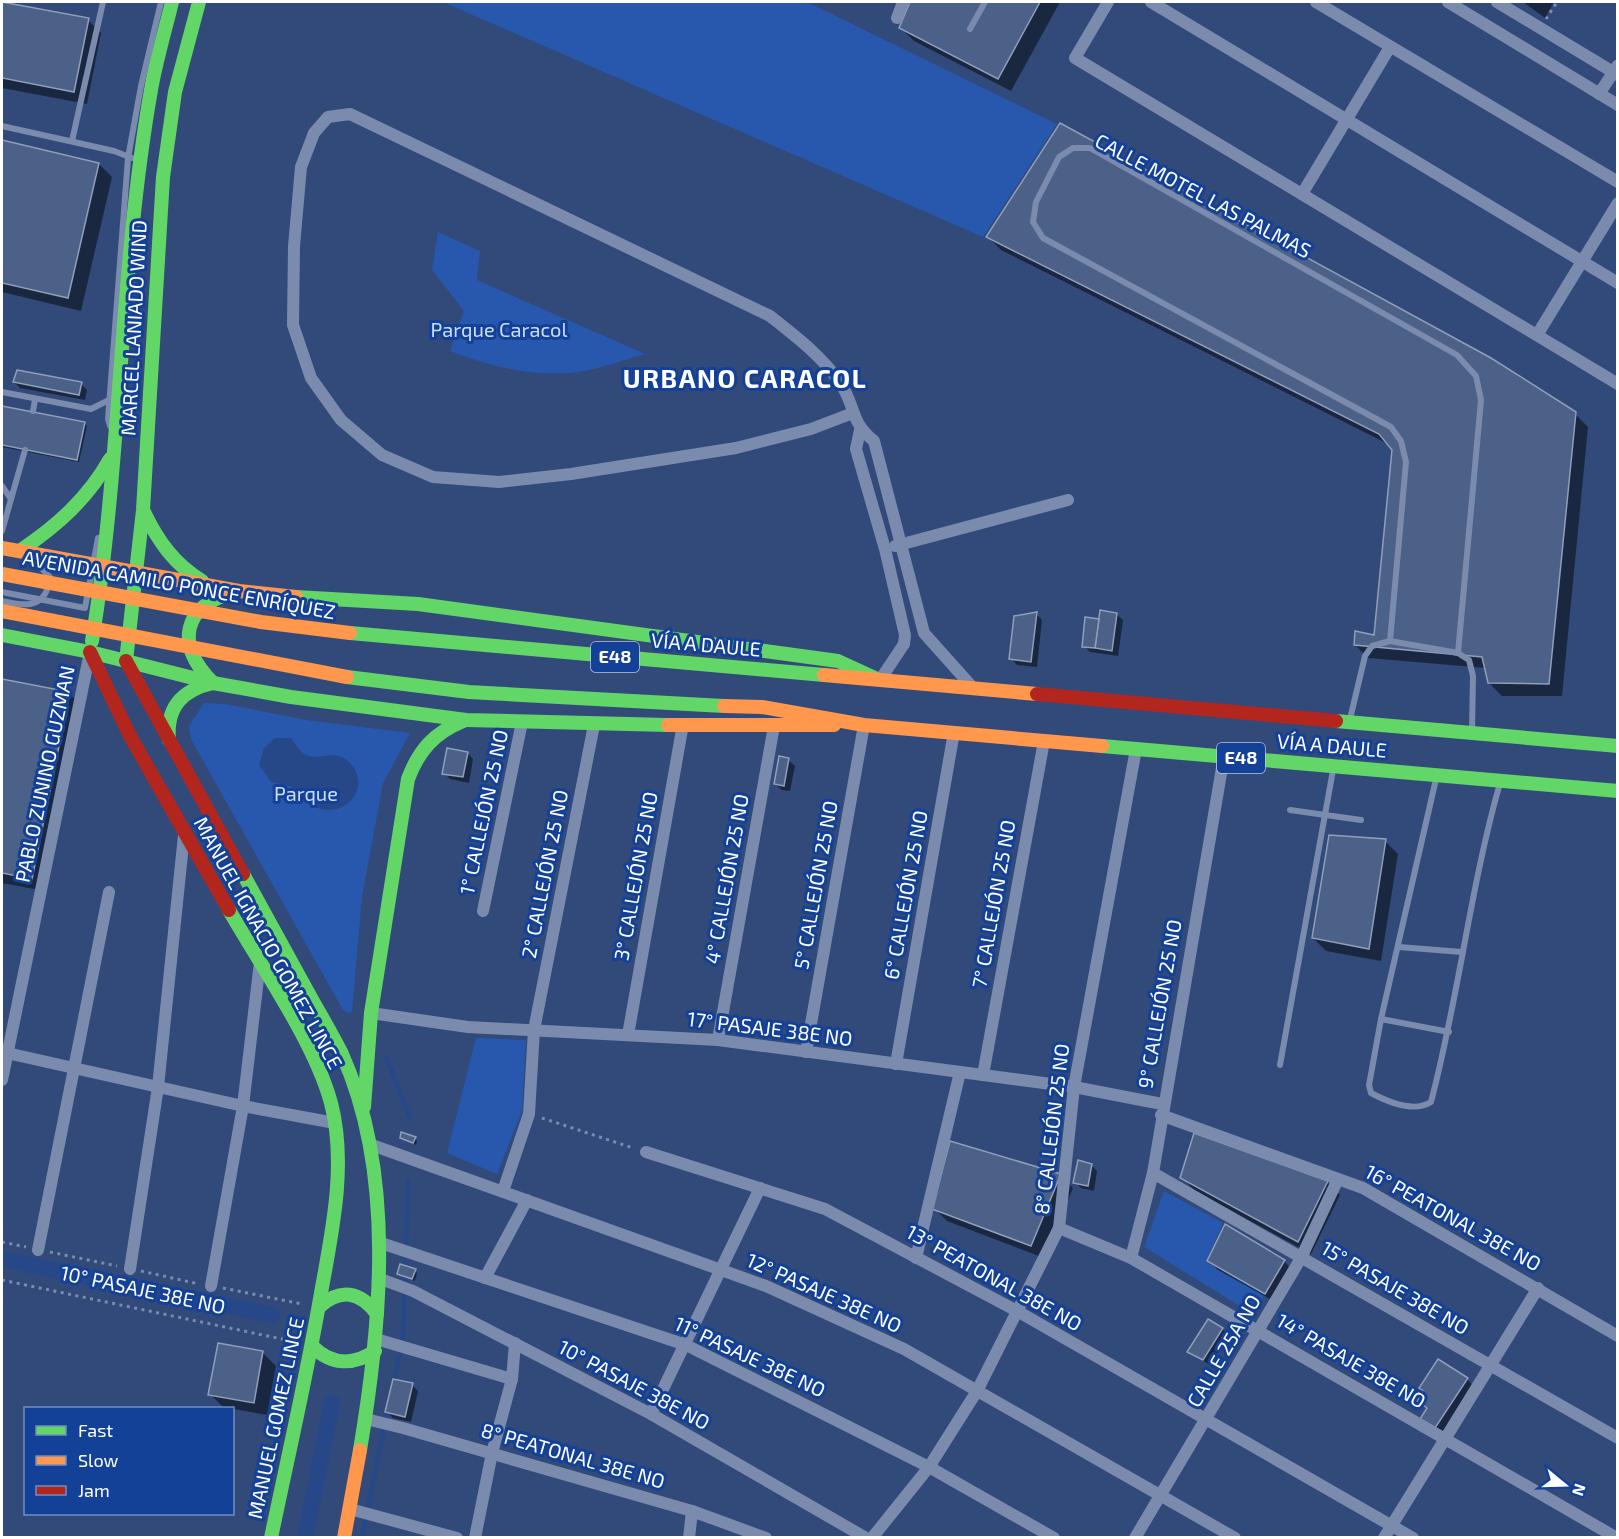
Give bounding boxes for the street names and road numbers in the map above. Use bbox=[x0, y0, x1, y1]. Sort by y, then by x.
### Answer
street label: CALLE MOTEL LAS PALMAS bbox=[1091, 128, 1316, 262]
street label: MARCEL LANIADO WIND bbox=[115, 219, 151, 436]
street label: AVENIDA CAMILO PONCE ENRÍQUEZ bbox=[21, 545, 337, 623]
street label: VÍA A DAULE bbox=[650, 627, 762, 661]
road number: E48 bbox=[591, 642, 639, 672]
street label: PABLO ZUNINO GUZMAN bbox=[9, 663, 79, 884]
street label: 1° CALLEJÓN 25 NO bbox=[454, 727, 512, 896]
street label: VÍA A DAULE bbox=[1276, 728, 1388, 762]
road number: E48 bbox=[1217, 743, 1265, 773]
street label: 2° CALLEJÓN 25 NO bbox=[516, 788, 572, 960]
street label: 3° CALLEJÓN 25 NO bbox=[608, 790, 662, 962]
street label: 4° CALLEJÓN 25 NO bbox=[699, 792, 753, 966]
street label: 5° CALLEJÓN 25 NO bbox=[788, 799, 842, 971]
street label: 6° CALLEJÓN 25 NO bbox=[878, 808, 932, 981]
street label: MANUEL IGNACIO GOMEZ LINCE bbox=[189, 812, 348, 1073]
street label: 7° CALLEJÓN 25 NO bbox=[966, 818, 1020, 990]
street label: 9° CALLEJÓN 25 NO bbox=[1132, 917, 1186, 1090]
street label: 17° PASAJE 38E NO bbox=[686, 1006, 854, 1050]
street label: 8° CALLEJÓN 25 NO bbox=[1029, 1042, 1073, 1216]
street label: 16° PEATONAL 38E NO bbox=[1361, 1159, 1546, 1275]
street label: 13° PEATONAL 38E NO bbox=[903, 1219, 1086, 1335]
street label: 15° PASAJE 38E NO bbox=[1317, 1235, 1474, 1339]
street label: 12° PASAJE 38E NO bbox=[743, 1247, 906, 1337]
street label: 10° PASAJE 38E NO bbox=[59, 1260, 228, 1318]
street label: CALLE 25A NO bbox=[1181, 1290, 1265, 1411]
street label: 14° PASAJE 38E NO bbox=[1273, 1308, 1430, 1413]
street label: 11° PASAJE 38E NO bbox=[671, 1311, 830, 1402]
street label: MANUEL GOMEZ LINCE bbox=[242, 1315, 308, 1521]
street label: 10° PASAJE 38E NO bbox=[555, 1334, 714, 1434]
street label: 8° PEATONAL 38E NO bbox=[479, 1417, 668, 1493]

